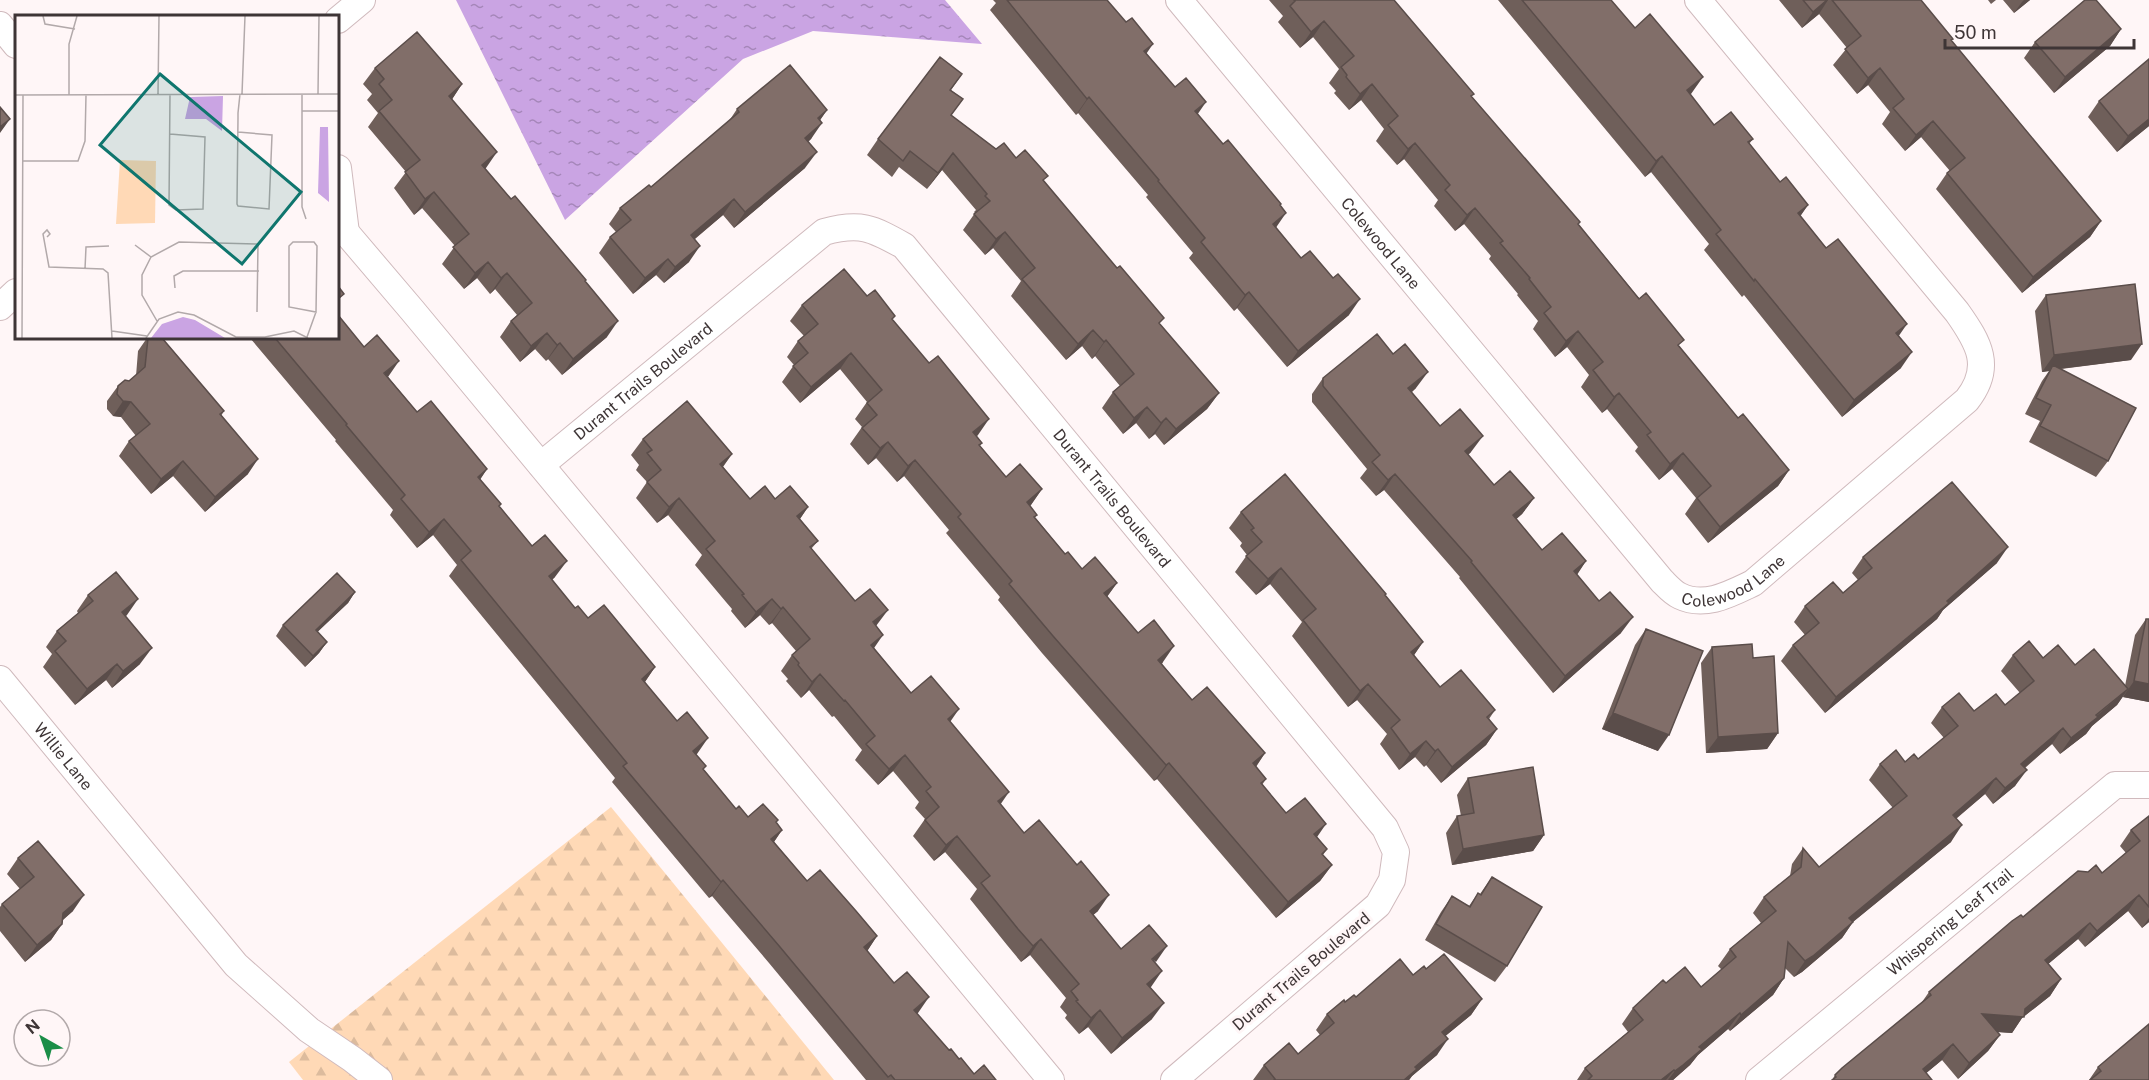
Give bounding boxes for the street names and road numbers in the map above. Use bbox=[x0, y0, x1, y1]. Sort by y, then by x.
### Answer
street label: Colewood Lane bbox=[1337, 194, 1424, 293]
street label: Durant Trails Boulevard bbox=[570, 319, 716, 444]
street label: Durant Trails Boulevard bbox=[1049, 425, 1175, 571]
street label: Colewood Lane bbox=[1679, 551, 1789, 611]
street label: Willie Lane bbox=[30, 719, 97, 794]
street label: Whispering Leaf Trail bbox=[1883, 864, 2017, 980]
street label: Durant Trails Boulevard bbox=[1229, 908, 1374, 1034]

